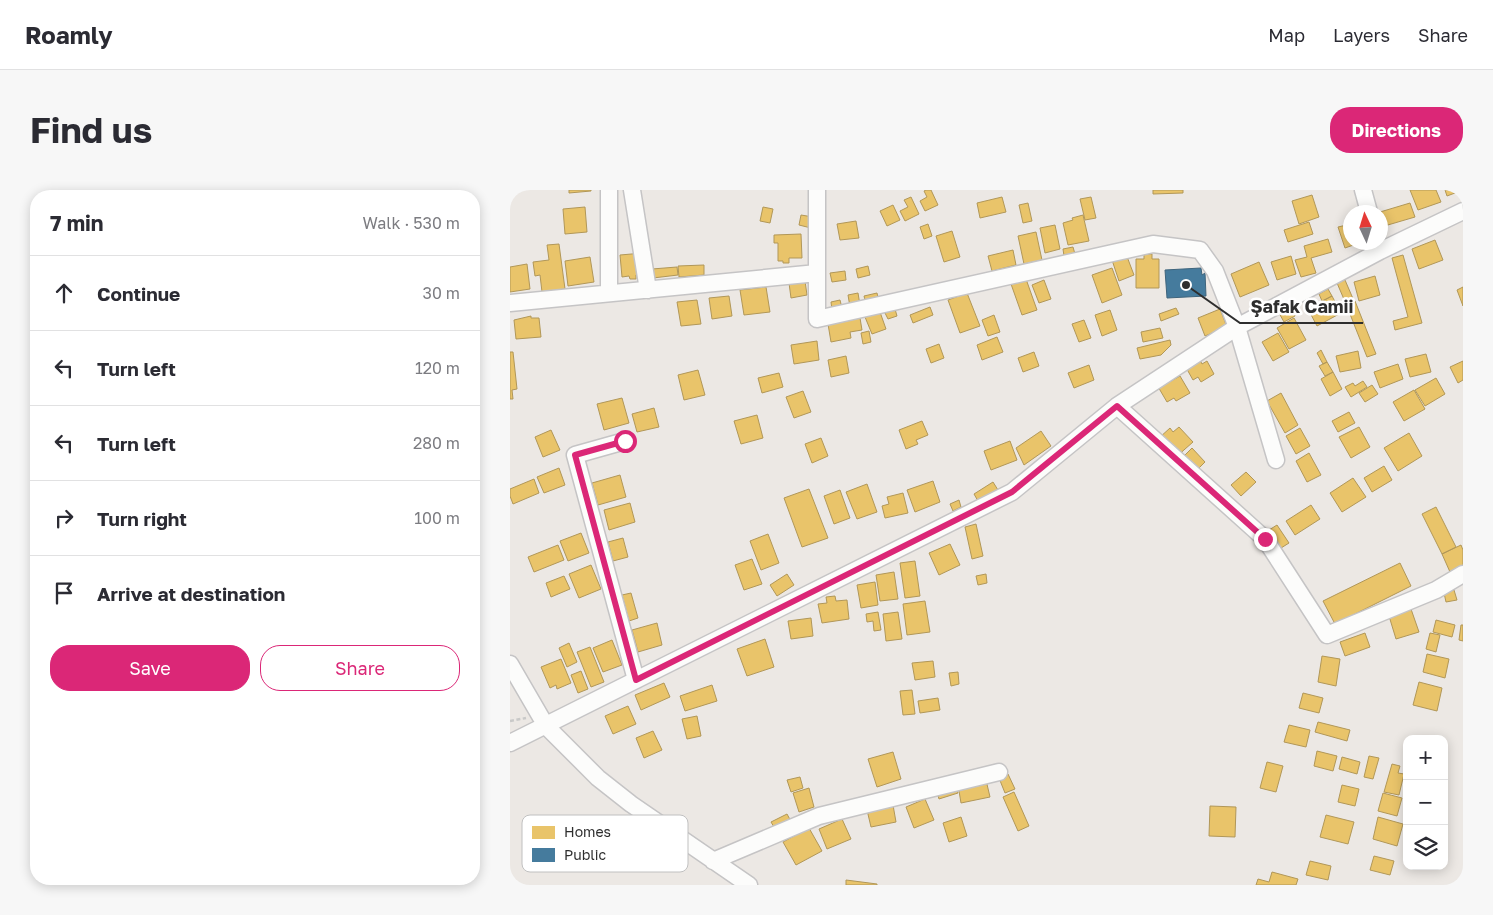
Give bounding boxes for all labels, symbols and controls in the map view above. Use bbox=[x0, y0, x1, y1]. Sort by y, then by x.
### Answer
text: Roamly bbox=[25, 20, 113, 49]
text: Map bbox=[1268, 24, 1305, 46]
text: Layers bbox=[1333, 24, 1390, 46]
text: Share bbox=[1418, 24, 1468, 46]
button: Directions bbox=[1330, 107, 1463, 153]
text: Find us bbox=[30, 109, 152, 151]
north arrow bbox=[1343, 205, 1388, 250]
text: 7 min bbox=[50, 210, 104, 236]
text: Walk · 530 m bbox=[363, 213, 460, 233]
icon: ahead bbox=[50, 279, 78, 307]
text: Continue bbox=[97, 282, 180, 305]
text: 30 m bbox=[423, 283, 460, 303]
callout: Şafak Camii bbox=[1240, 290, 1363, 323]
text: Şafak Camii bbox=[1251, 295, 1354, 317]
icon: left bbox=[50, 354, 78, 382]
text: Turn left bbox=[97, 357, 176, 380]
text: 120 m bbox=[415, 358, 460, 378]
icon: left bbox=[50, 429, 78, 457]
route start bbox=[614, 430, 637, 453]
text: Turn left bbox=[97, 432, 176, 455]
text: 280 m bbox=[413, 433, 460, 453]
icon: right bbox=[50, 504, 78, 532]
text: Turn right bbox=[97, 507, 187, 530]
text: 100 m bbox=[414, 508, 460, 528]
route end bbox=[1254, 528, 1277, 551]
icon: arrive bbox=[50, 579, 78, 607]
text: Arrive at destination bbox=[97, 582, 285, 605]
button: Save bbox=[50, 645, 250, 691]
button: Share bbox=[260, 645, 460, 691]
map controls bbox=[1403, 735, 1448, 870]
button: + bbox=[1403, 735, 1448, 780]
button: − bbox=[1403, 780, 1448, 825]
legend bbox=[522, 815, 688, 872]
text: Homes bbox=[564, 823, 611, 840]
button: layers bbox=[1403, 825, 1448, 870]
text: Public bbox=[564, 846, 606, 863]

